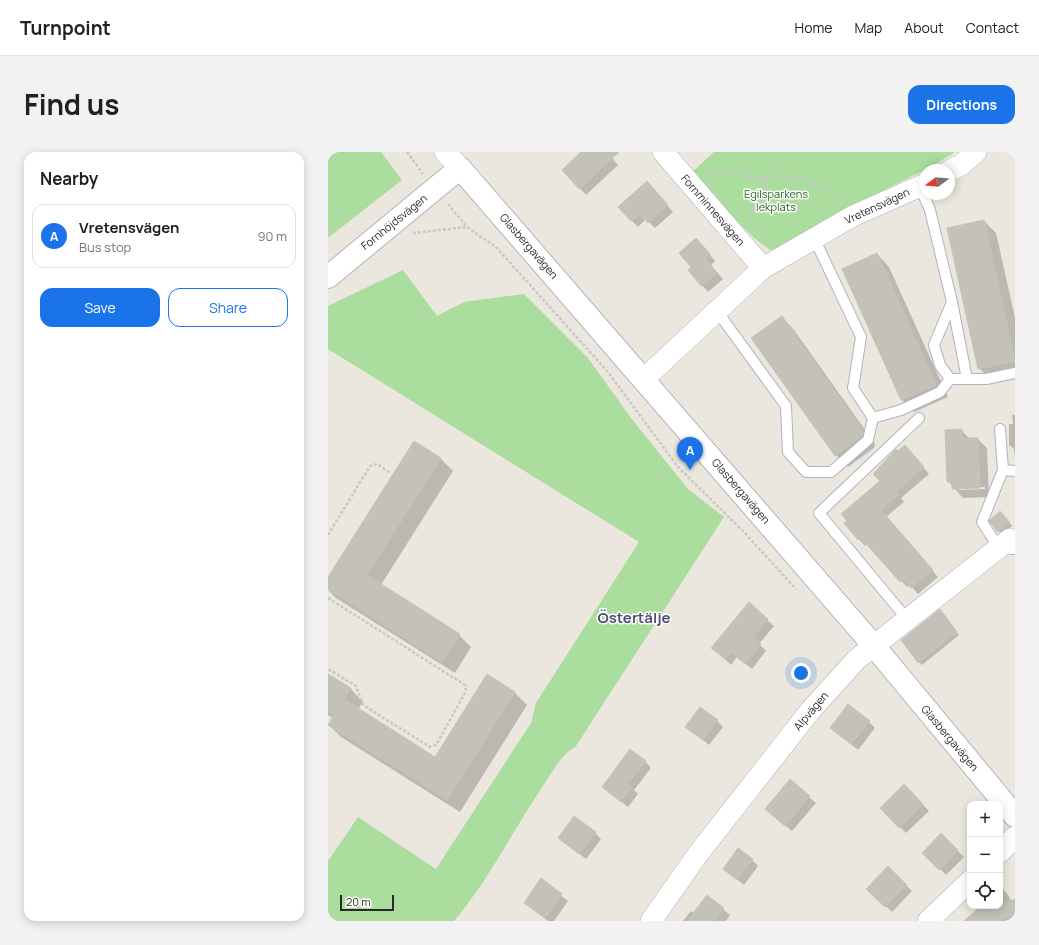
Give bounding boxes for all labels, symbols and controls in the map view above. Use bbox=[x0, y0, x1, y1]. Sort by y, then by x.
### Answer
text: Turnpoint bbox=[20, 15, 111, 41]
text: Home bbox=[795, 18, 832, 37]
text: Map bbox=[854, 18, 882, 37]
text: About bbox=[904, 18, 944, 37]
text: Contact bbox=[966, 18, 1019, 37]
text: Find us bbox=[24, 85, 119, 123]
button: Directions bbox=[908, 85, 1015, 124]
north arrow bbox=[919, 164, 955, 200]
text: Nearby bbox=[40, 167, 98, 190]
street label: Fornminnesvägen bbox=[678, 171, 749, 249]
street label: Vretensvägen bbox=[842, 184, 912, 227]
park label: Egilsparkens lekplats bbox=[744, 186, 808, 214]
street label: Fornhöjdsvägen bbox=[358, 190, 430, 253]
street label: Glasbergavägen bbox=[497, 210, 562, 282]
text: Vretensvägen bbox=[79, 217, 179, 238]
text: A bbox=[50, 227, 58, 245]
text: 90 m bbox=[257, 227, 287, 245]
text: Bus stop bbox=[79, 238, 131, 256]
button: Save bbox=[40, 288, 160, 327]
button: Share bbox=[168, 288, 288, 327]
pin: A bbox=[677, 437, 703, 470]
street label: Glasbergavägen bbox=[709, 455, 774, 527]
district label: Östertälje bbox=[597, 607, 671, 628]
your location bbox=[791, 663, 811, 683]
street label: Alpvägen bbox=[790, 688, 831, 733]
street label: Glasbergavägen bbox=[918, 701, 982, 774]
map controls bbox=[967, 801, 1003, 909]
button: + bbox=[967, 801, 1003, 837]
button: − bbox=[967, 837, 1003, 873]
button: locate bbox=[967, 873, 1003, 909]
scale bar bbox=[340, 893, 394, 912]
text: 20 m bbox=[346, 894, 371, 909]

